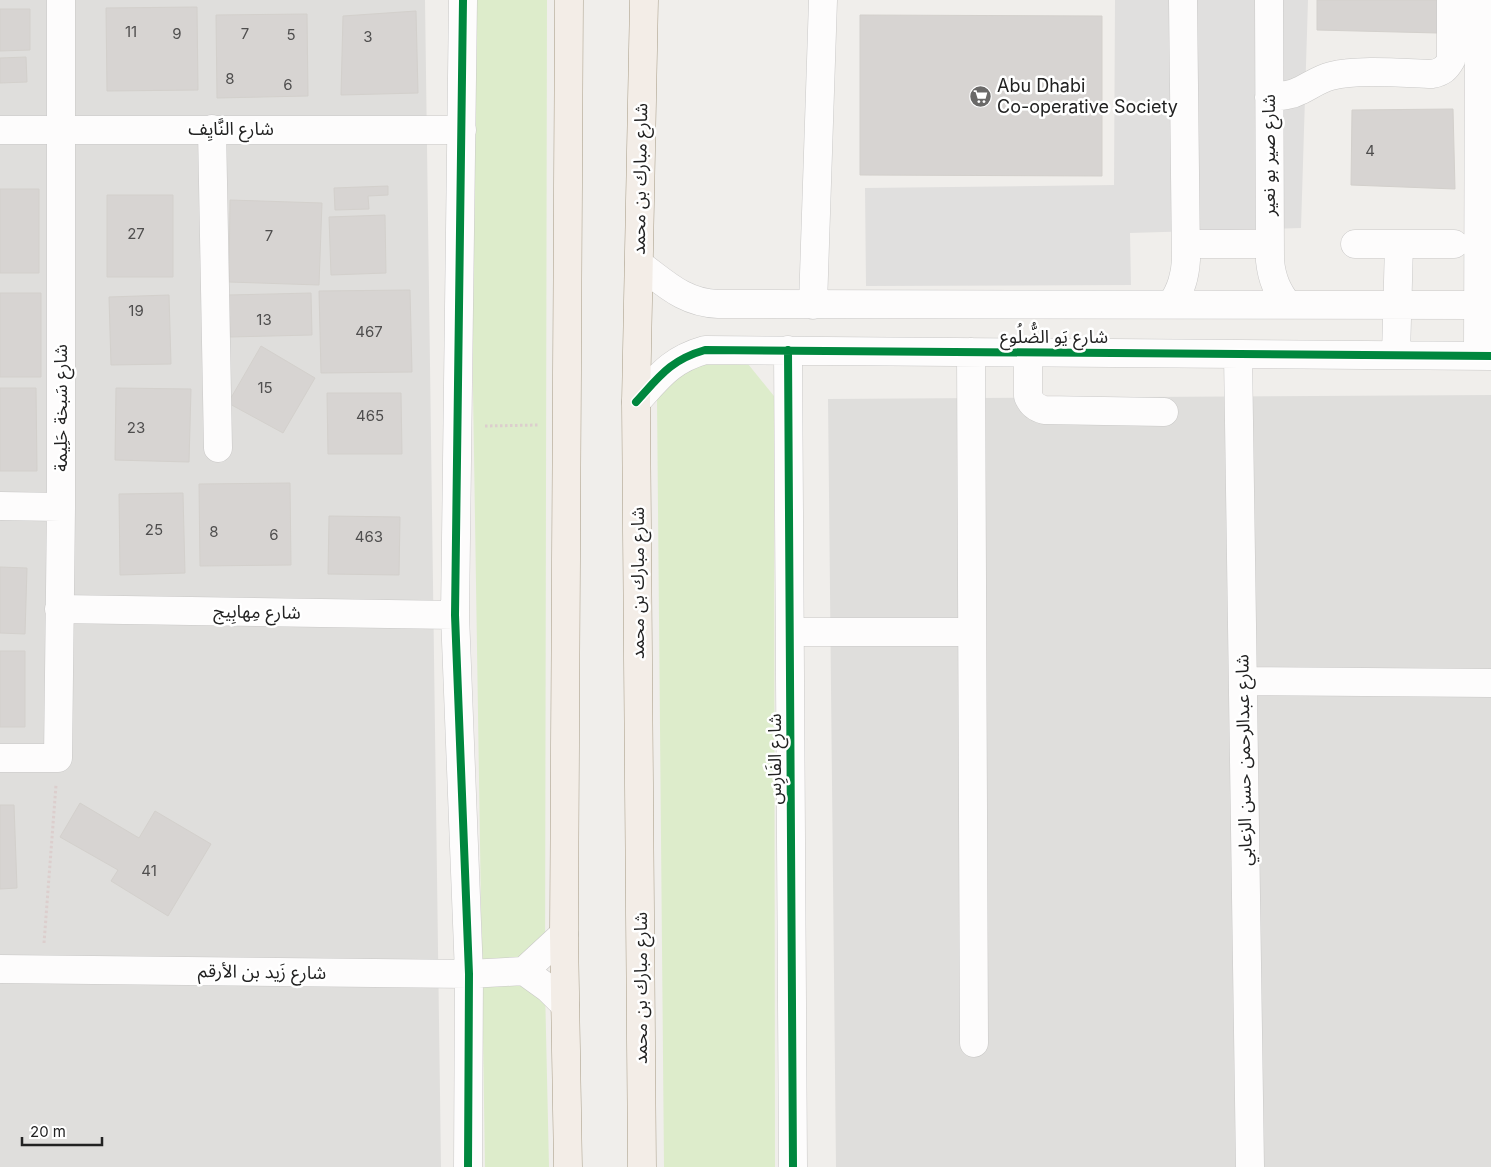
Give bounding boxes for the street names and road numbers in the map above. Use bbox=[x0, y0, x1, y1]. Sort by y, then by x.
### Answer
street label: شارع صير بو نعير bbox=[1258, 94, 1283, 217]
street label: شارع مبارك بن محمد bbox=[628, 103, 655, 255]
street label: شارع النَّايِف bbox=[188, 117, 274, 143]
street label: شارع يَو الضُّلُوع bbox=[1000, 322, 1108, 351]
street label: شارع سَبخة حَلِيمة bbox=[50, 344, 75, 472]
street label: شارع مبارك بن محمد bbox=[627, 507, 652, 659]
street label: شارع مِهابِيج bbox=[213, 600, 301, 627]
street label: شارع عبدالرحمن حسن الزعابي bbox=[1231, 654, 1260, 866]
street label: شارع الفَارِس bbox=[764, 713, 789, 805]
street label: شارع مبارك بن محمد bbox=[630, 912, 655, 1064]
street label: شارع زَيد بن الأرقم bbox=[198, 960, 326, 987]

